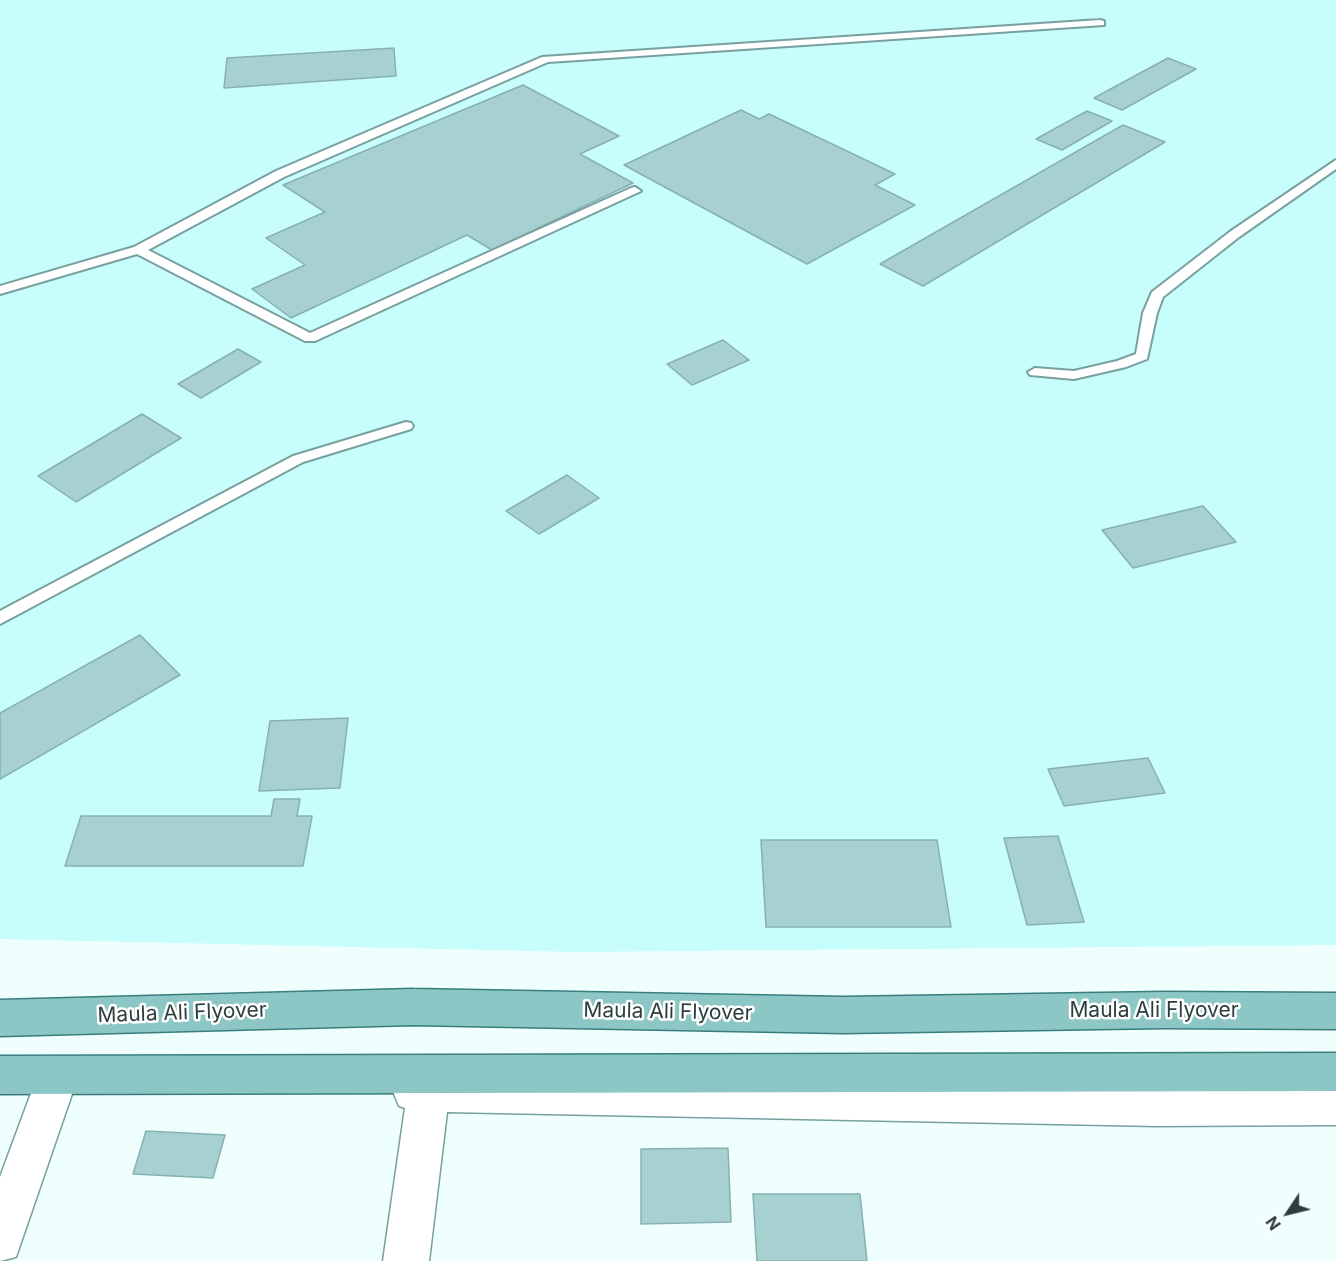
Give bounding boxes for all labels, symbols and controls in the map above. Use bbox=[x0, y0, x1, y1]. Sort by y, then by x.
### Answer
street label: Maula Ali Flyover bbox=[97, 997, 267, 1029]
street label: Maula Ali Flyover bbox=[583, 998, 753, 1026]
street label: Maula Ali Flyover bbox=[1069, 998, 1239, 1024]
north arrow bbox=[1258, 1183, 1318, 1243]
text: N bbox=[1262, 1213, 1285, 1234]

